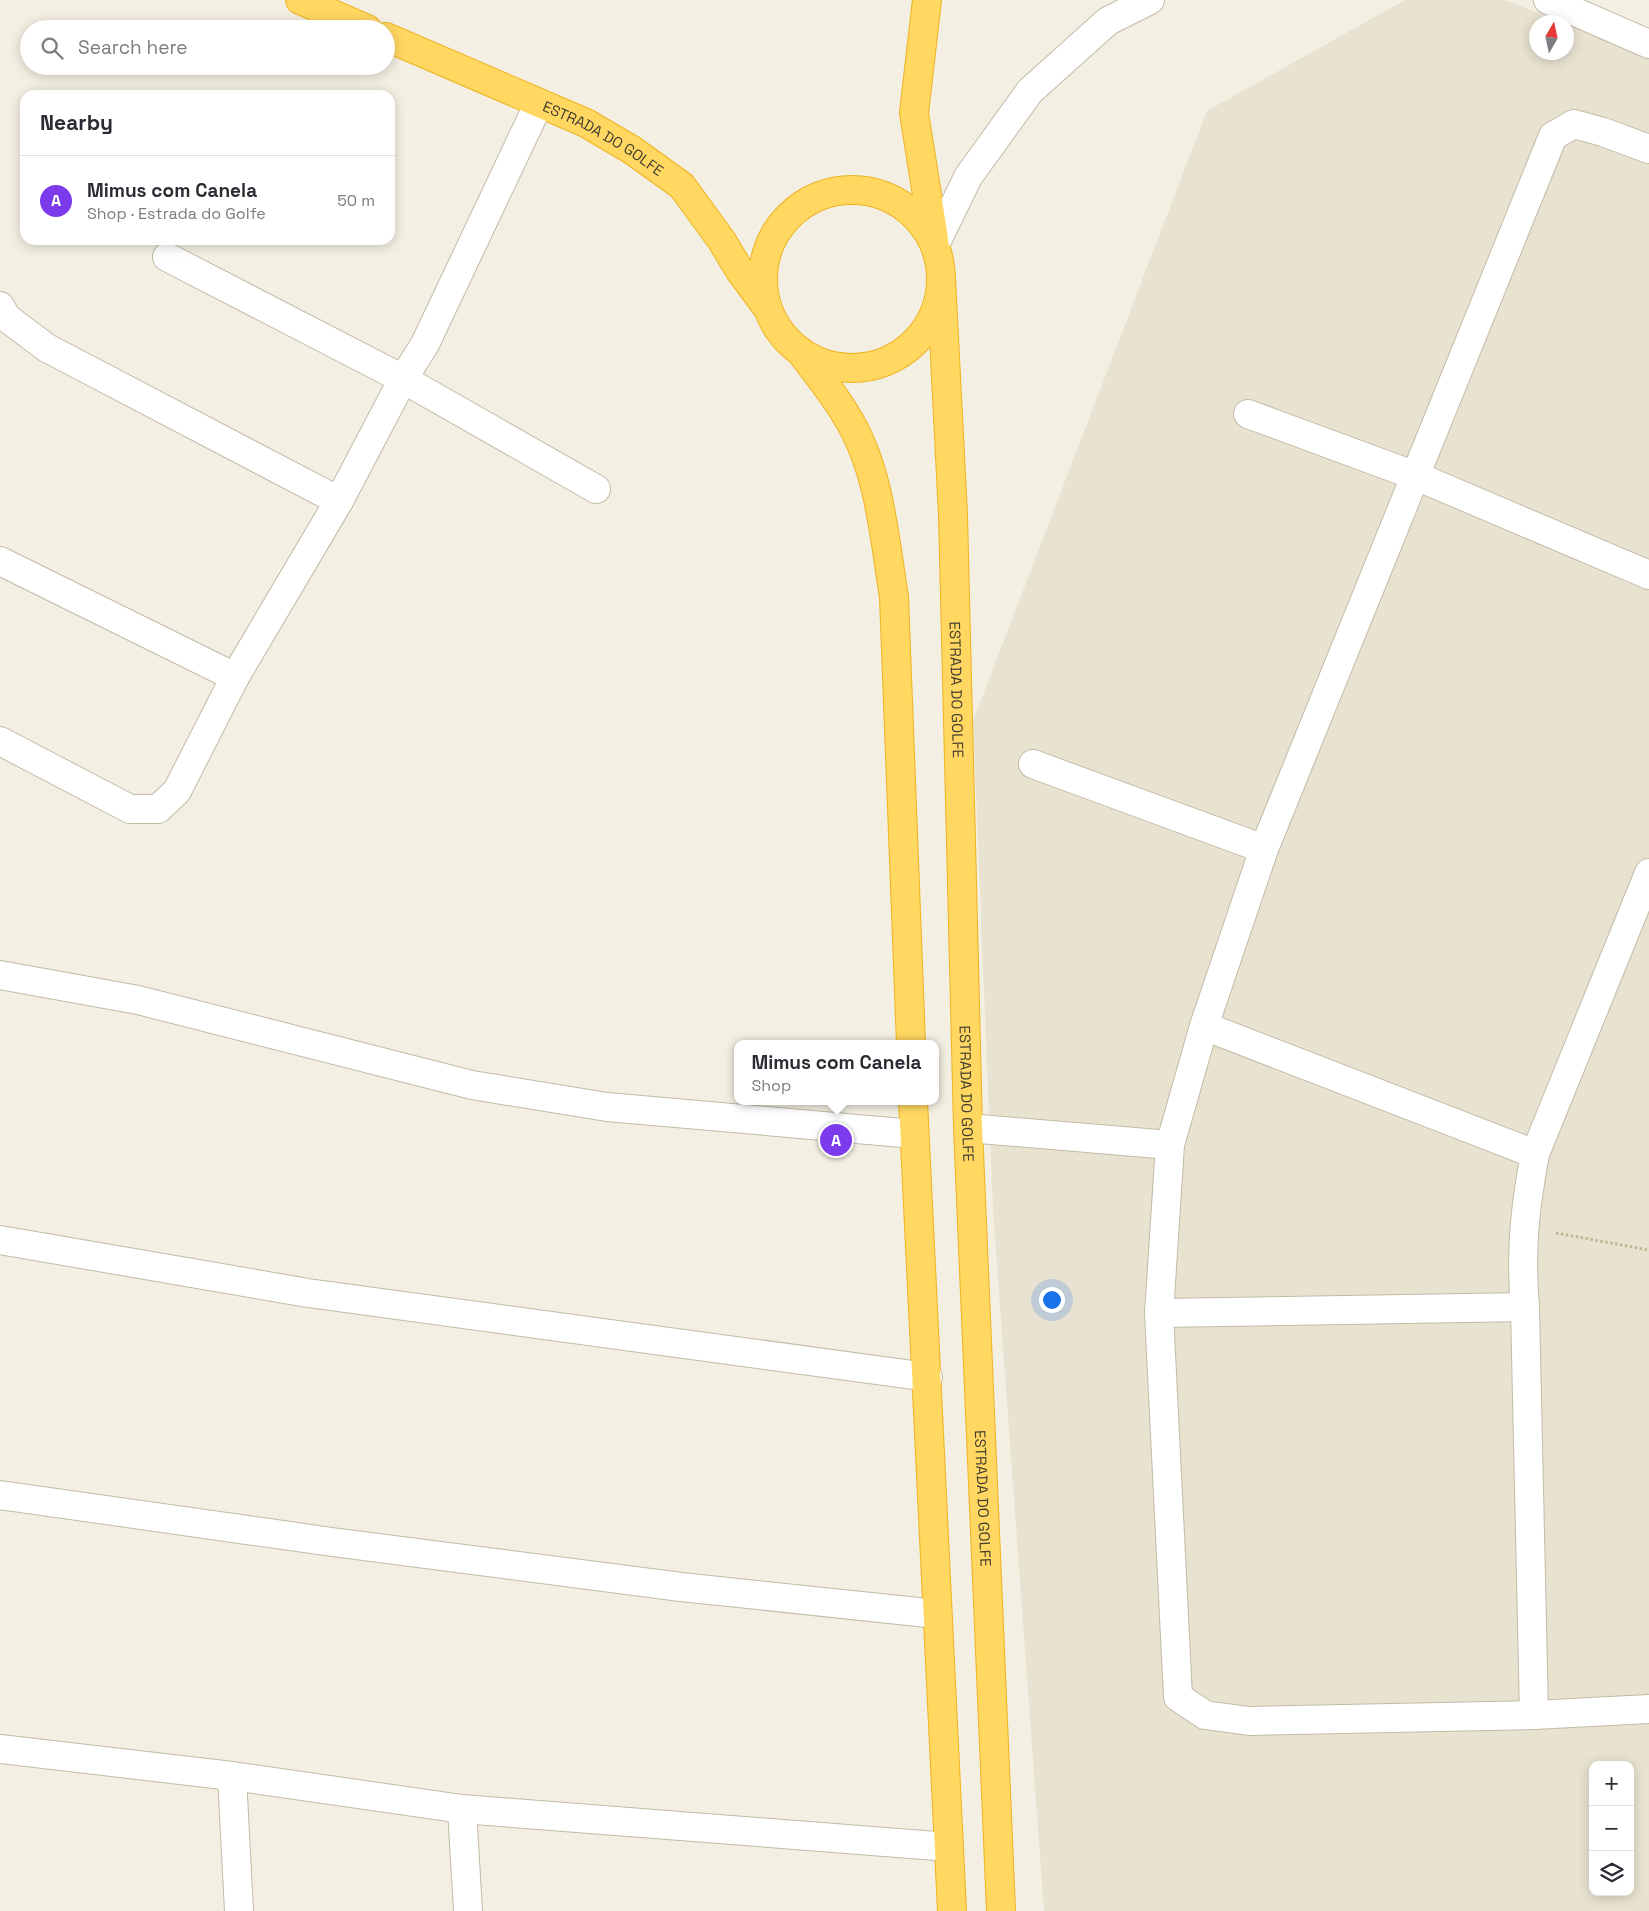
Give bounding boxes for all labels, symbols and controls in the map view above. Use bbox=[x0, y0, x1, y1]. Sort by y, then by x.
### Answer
north arrow bbox=[1529, 15, 1574, 60]
search box bbox=[20, 20, 395, 75]
icon: search bbox=[38, 34, 66, 62]
text: Search here bbox=[78, 35, 188, 60]
street label: ESTRADA DO GOLFE bbox=[540, 96, 668, 179]
text: Nearby bbox=[40, 109, 113, 136]
text: Mimus com Canela bbox=[87, 178, 257, 203]
text: A bbox=[51, 190, 61, 211]
text: 50 m bbox=[337, 190, 375, 211]
text: Shop · Estrada do Golfe bbox=[87, 203, 266, 224]
street label: ESTRADA DO GOLFE bbox=[946, 621, 968, 758]
street label: ESTRADA DO GOLFE bbox=[956, 1025, 979, 1162]
popup bbox=[734, 1040, 939, 1105]
text: Mimus com Canela bbox=[751, 1050, 922, 1075]
text: Shop bbox=[751, 1075, 791, 1096]
pin: A bbox=[820, 1121, 852, 1159]
your location bbox=[1039, 1287, 1065, 1313]
street label: ESTRADA DO GOLFE bbox=[971, 1430, 996, 1567]
map controls bbox=[1589, 1761, 1634, 1896]
button: + bbox=[1589, 1761, 1634, 1806]
button: − bbox=[1589, 1806, 1634, 1851]
button: layers bbox=[1589, 1851, 1634, 1896]

